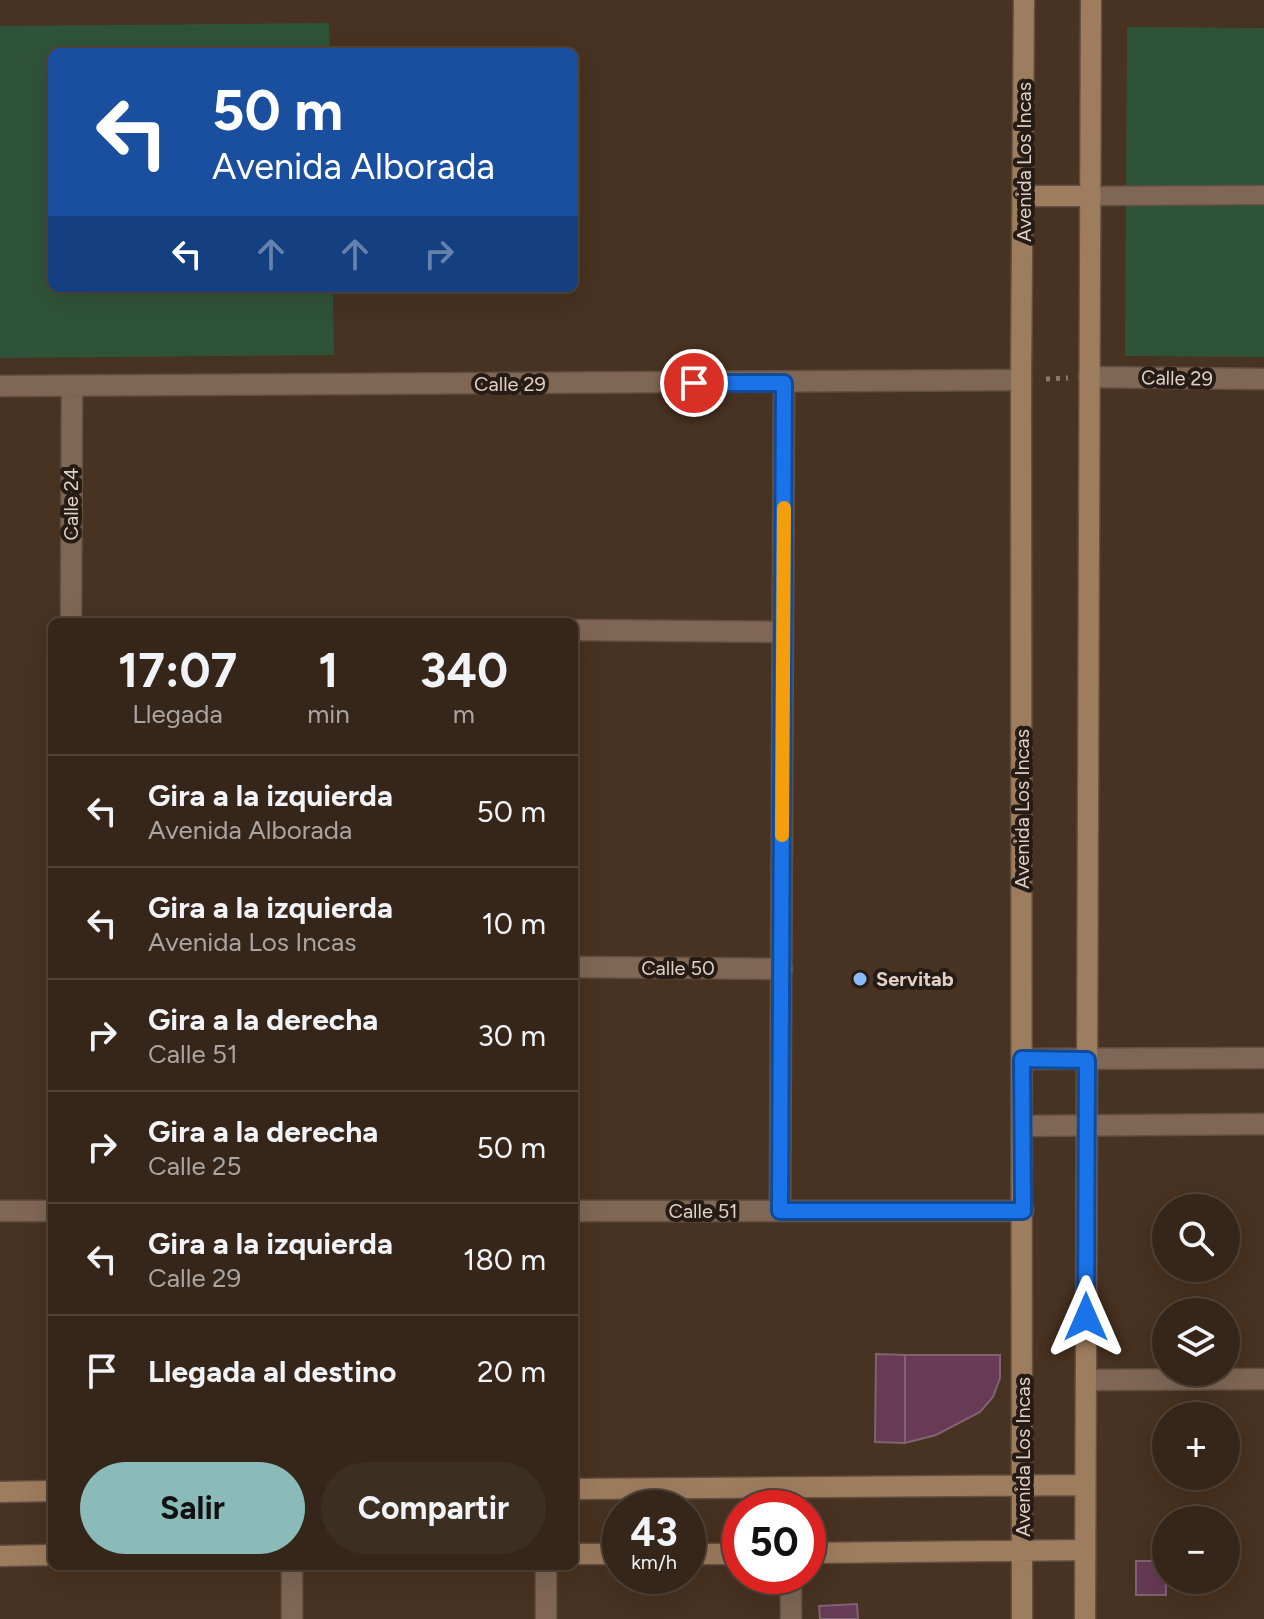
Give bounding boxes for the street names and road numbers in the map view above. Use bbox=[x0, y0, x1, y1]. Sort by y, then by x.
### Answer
street label: Avenida Los Incas bbox=[1012, 82, 1036, 242]
street label: Calle 29 bbox=[1141, 365, 1213, 391]
street label: Calle 29 bbox=[474, 372, 546, 396]
street label: Calle 24 bbox=[59, 468, 83, 540]
street label: Avenida Los Incas bbox=[1010, 729, 1034, 889]
street label: Calle 50 bbox=[641, 956, 715, 980]
street label: Calle 51 bbox=[668, 1199, 738, 1223]
street label: Avenida Los Incas bbox=[1011, 1377, 1035, 1537]

